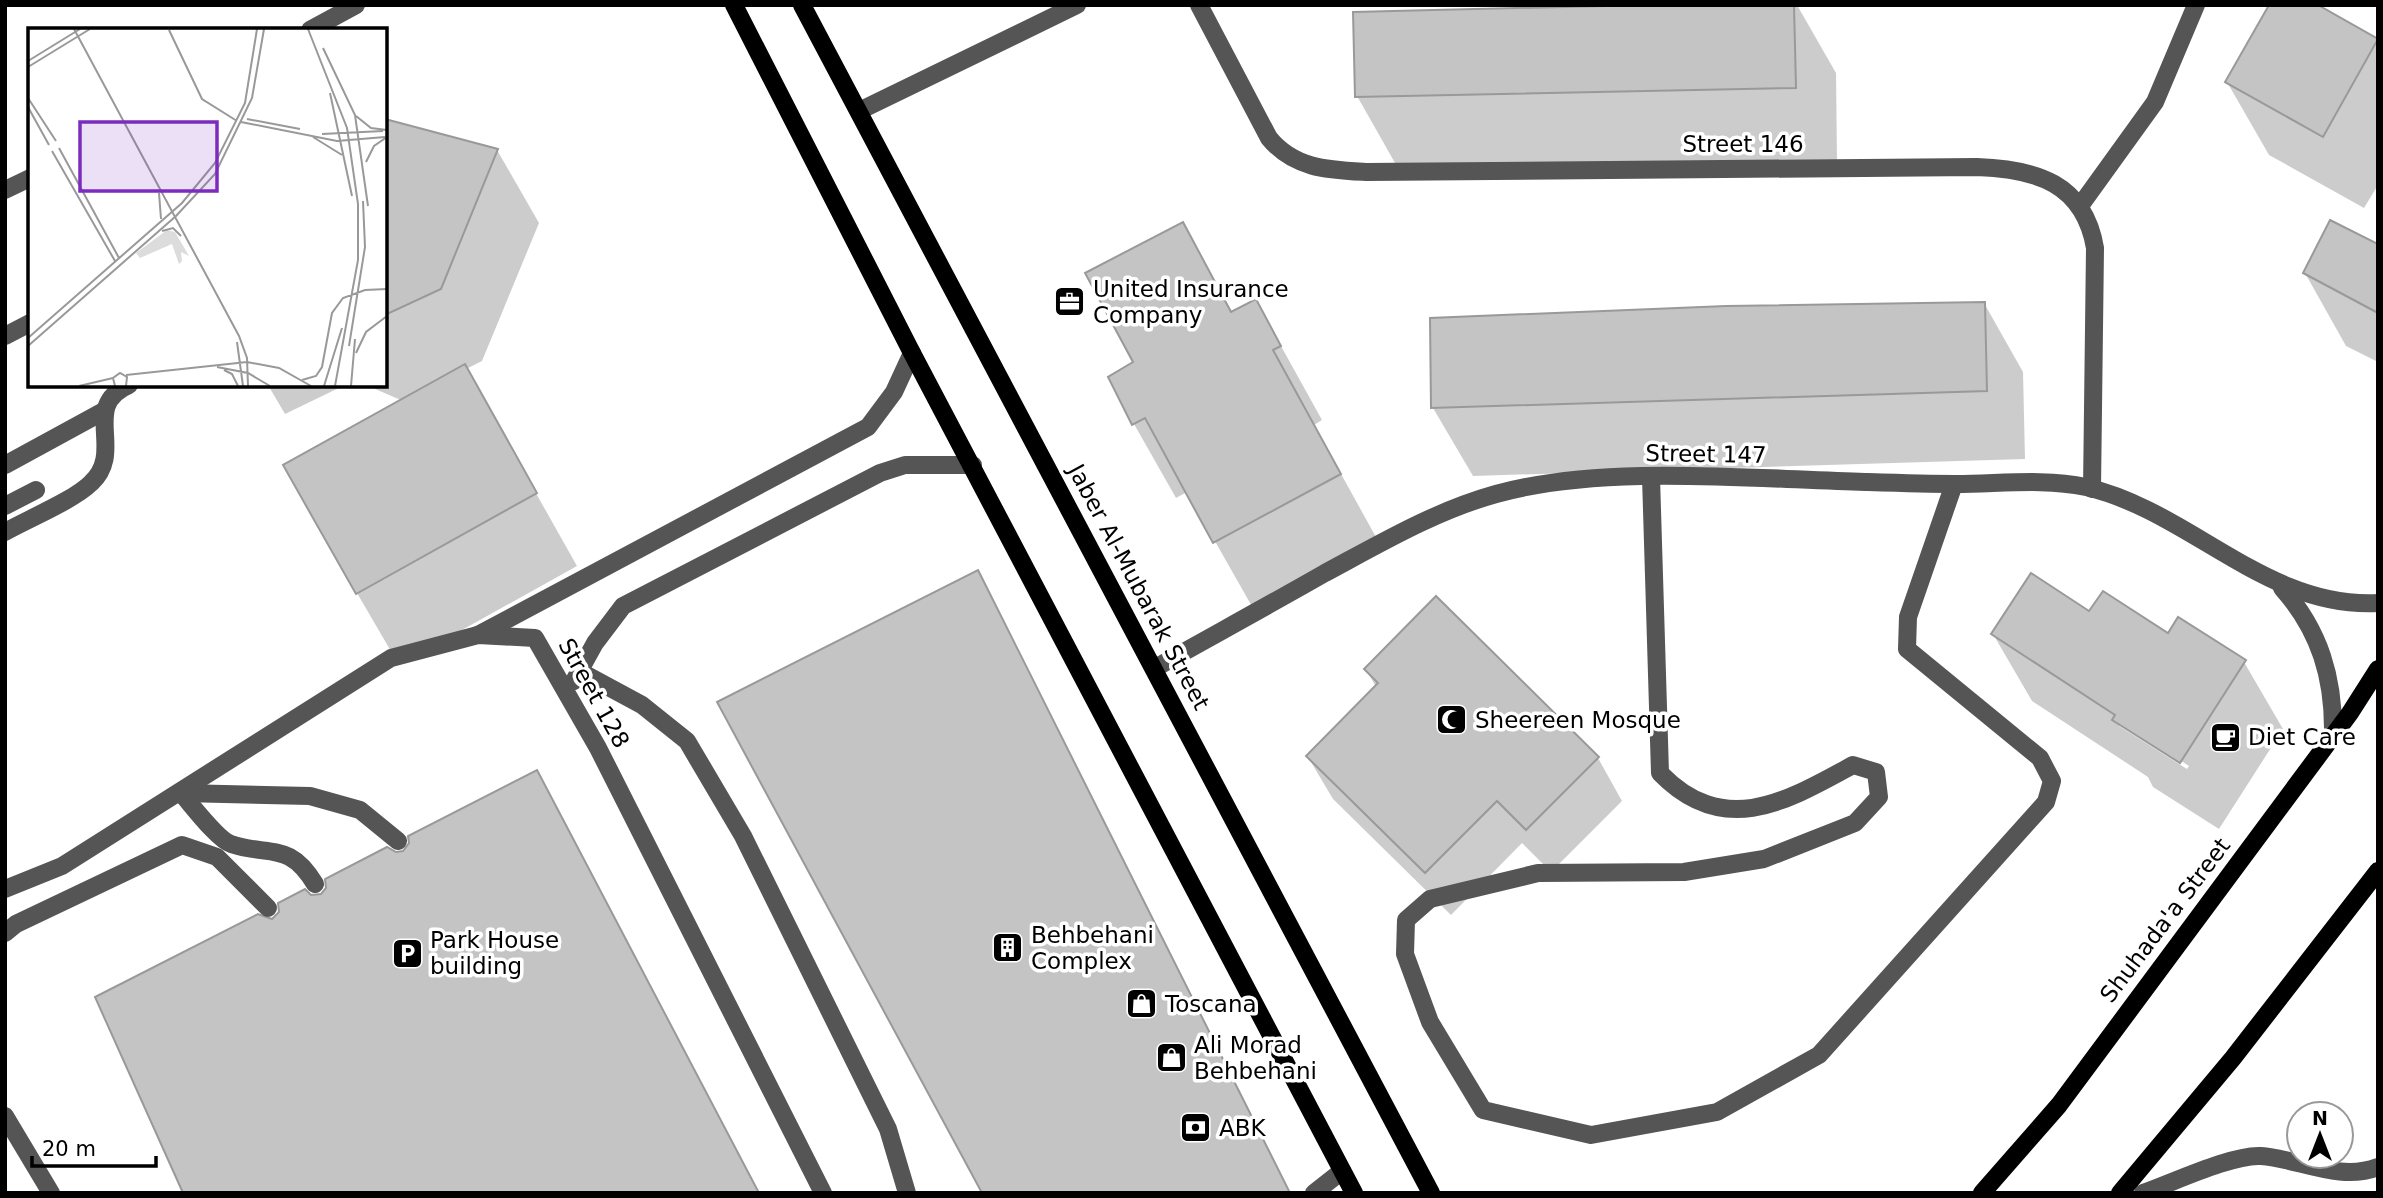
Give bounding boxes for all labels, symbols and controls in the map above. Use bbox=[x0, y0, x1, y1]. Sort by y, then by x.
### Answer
inset map bbox=[28, 28, 387, 387]
street label: Street 146 bbox=[1682, 131, 1804, 157]
place label: United Insurance Company bbox=[1093, 276, 1289, 328]
office icon: United Insurance Company bbox=[1053, 285, 1087, 319]
street label: Street 147 bbox=[1645, 440, 1767, 468]
street label: Jaber Al-Mubarak Street bbox=[1062, 458, 1215, 714]
street label: Street 128 bbox=[553, 634, 635, 752]
mosque icon: Sheereen Mosque bbox=[1435, 703, 1469, 737]
place label: Sheereen Mosque bbox=[1475, 707, 1681, 733]
cafe icon: Diet Care bbox=[2208, 720, 2242, 754]
place label: Diet Care bbox=[2248, 724, 2356, 750]
street label: Shuhada'a Street bbox=[2095, 833, 2235, 1007]
place label: Behbehani Complex bbox=[1031, 922, 1154, 974]
place label: Park House building bbox=[430, 927, 559, 979]
building icon: Behbehani Complex bbox=[991, 931, 1025, 965]
parking icon: Park House building bbox=[390, 936, 424, 970]
shop icon: Toscana bbox=[1125, 987, 1159, 1021]
place label: Toscana bbox=[1164, 991, 1257, 1017]
place label: Ali Morad Behbehani bbox=[1194, 1032, 1317, 1084]
shop icon: Ali Morad Behbehani bbox=[1154, 1041, 1188, 1075]
north arrow bbox=[2285, 1100, 2355, 1170]
text: N bbox=[2312, 1107, 2328, 1129]
bank icon: ABK bbox=[1179, 1111, 1213, 1145]
place label: ABK bbox=[1219, 1115, 1267, 1141]
scale bar bbox=[32, 1124, 156, 1168]
text: 20 m bbox=[42, 1137, 96, 1161]

